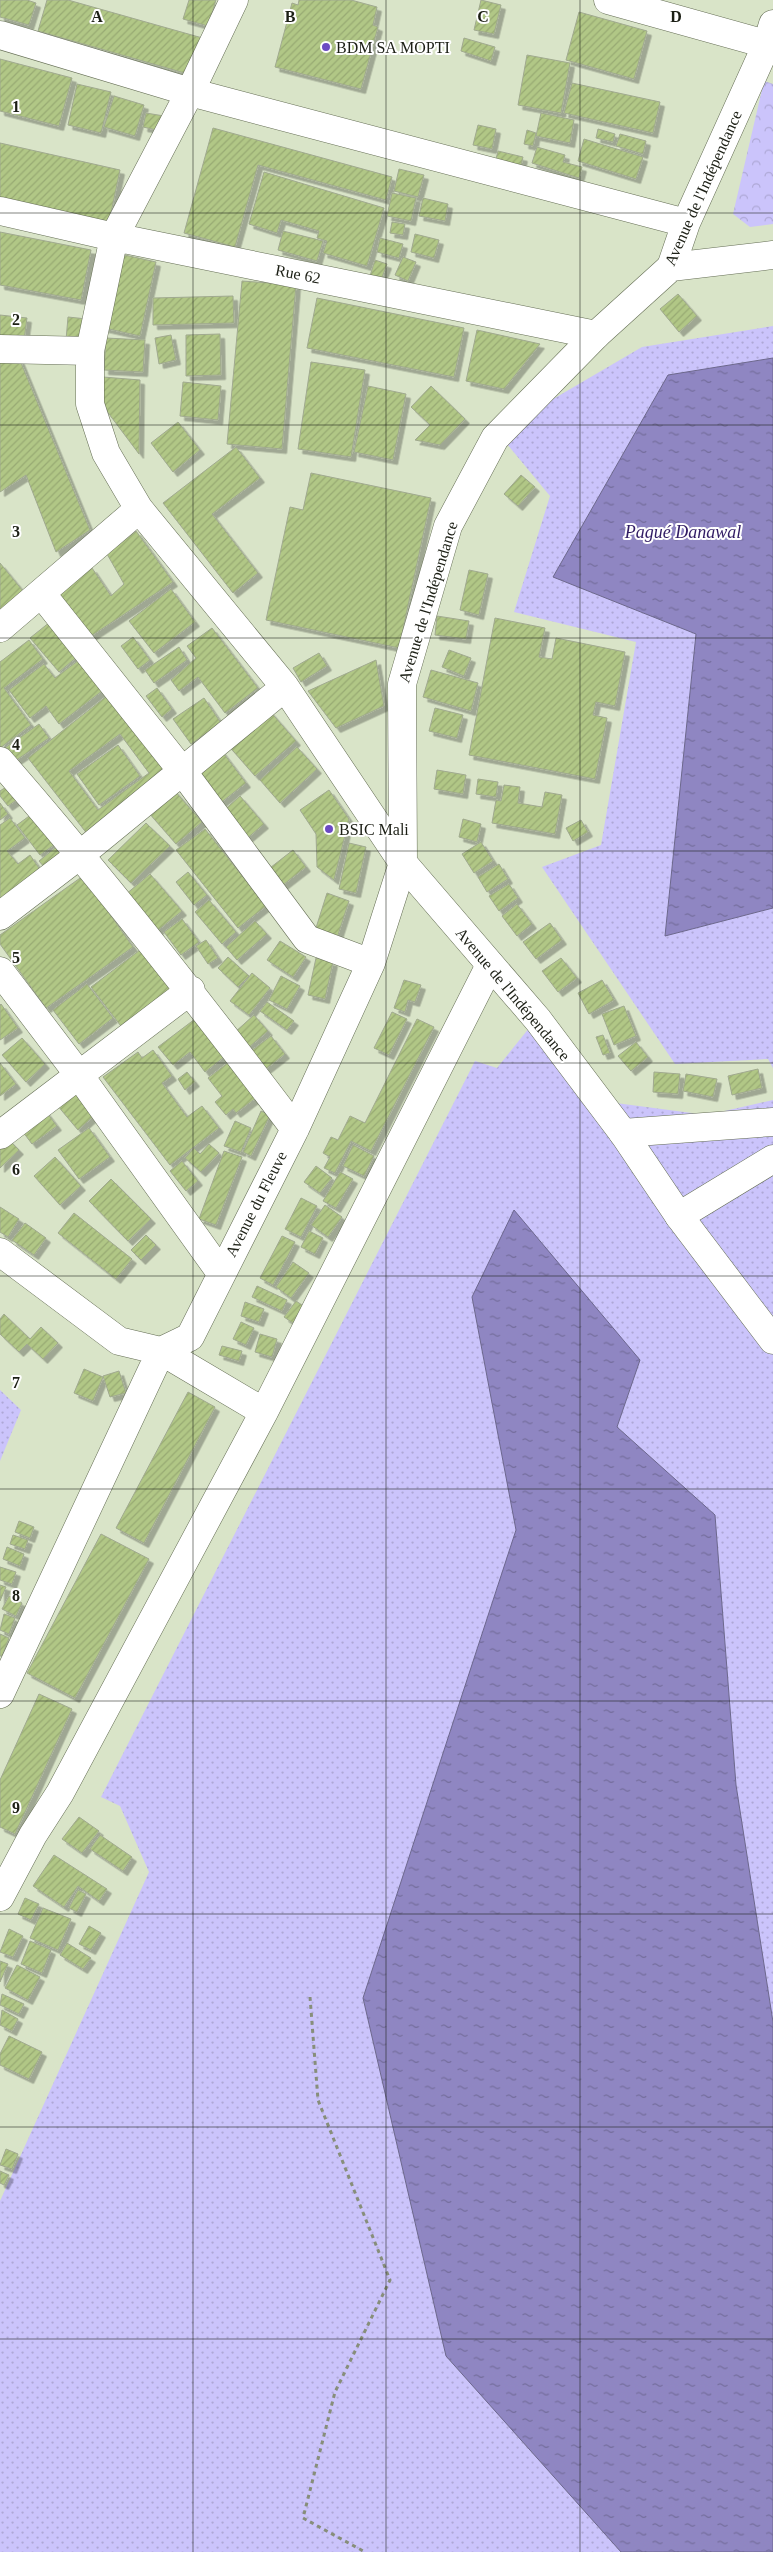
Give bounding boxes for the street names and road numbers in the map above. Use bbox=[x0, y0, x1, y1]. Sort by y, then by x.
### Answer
street label: Avenue de l'Indépendance bbox=[661, 108, 746, 269]
street label: Rue 62 bbox=[274, 261, 322, 287]
street label: Avenue de l'Indépendance bbox=[395, 519, 462, 685]
street label: Avenue de l'Indépendance bbox=[452, 924, 573, 1064]
street label: Avenue du Fleuve bbox=[222, 1148, 290, 1260]

